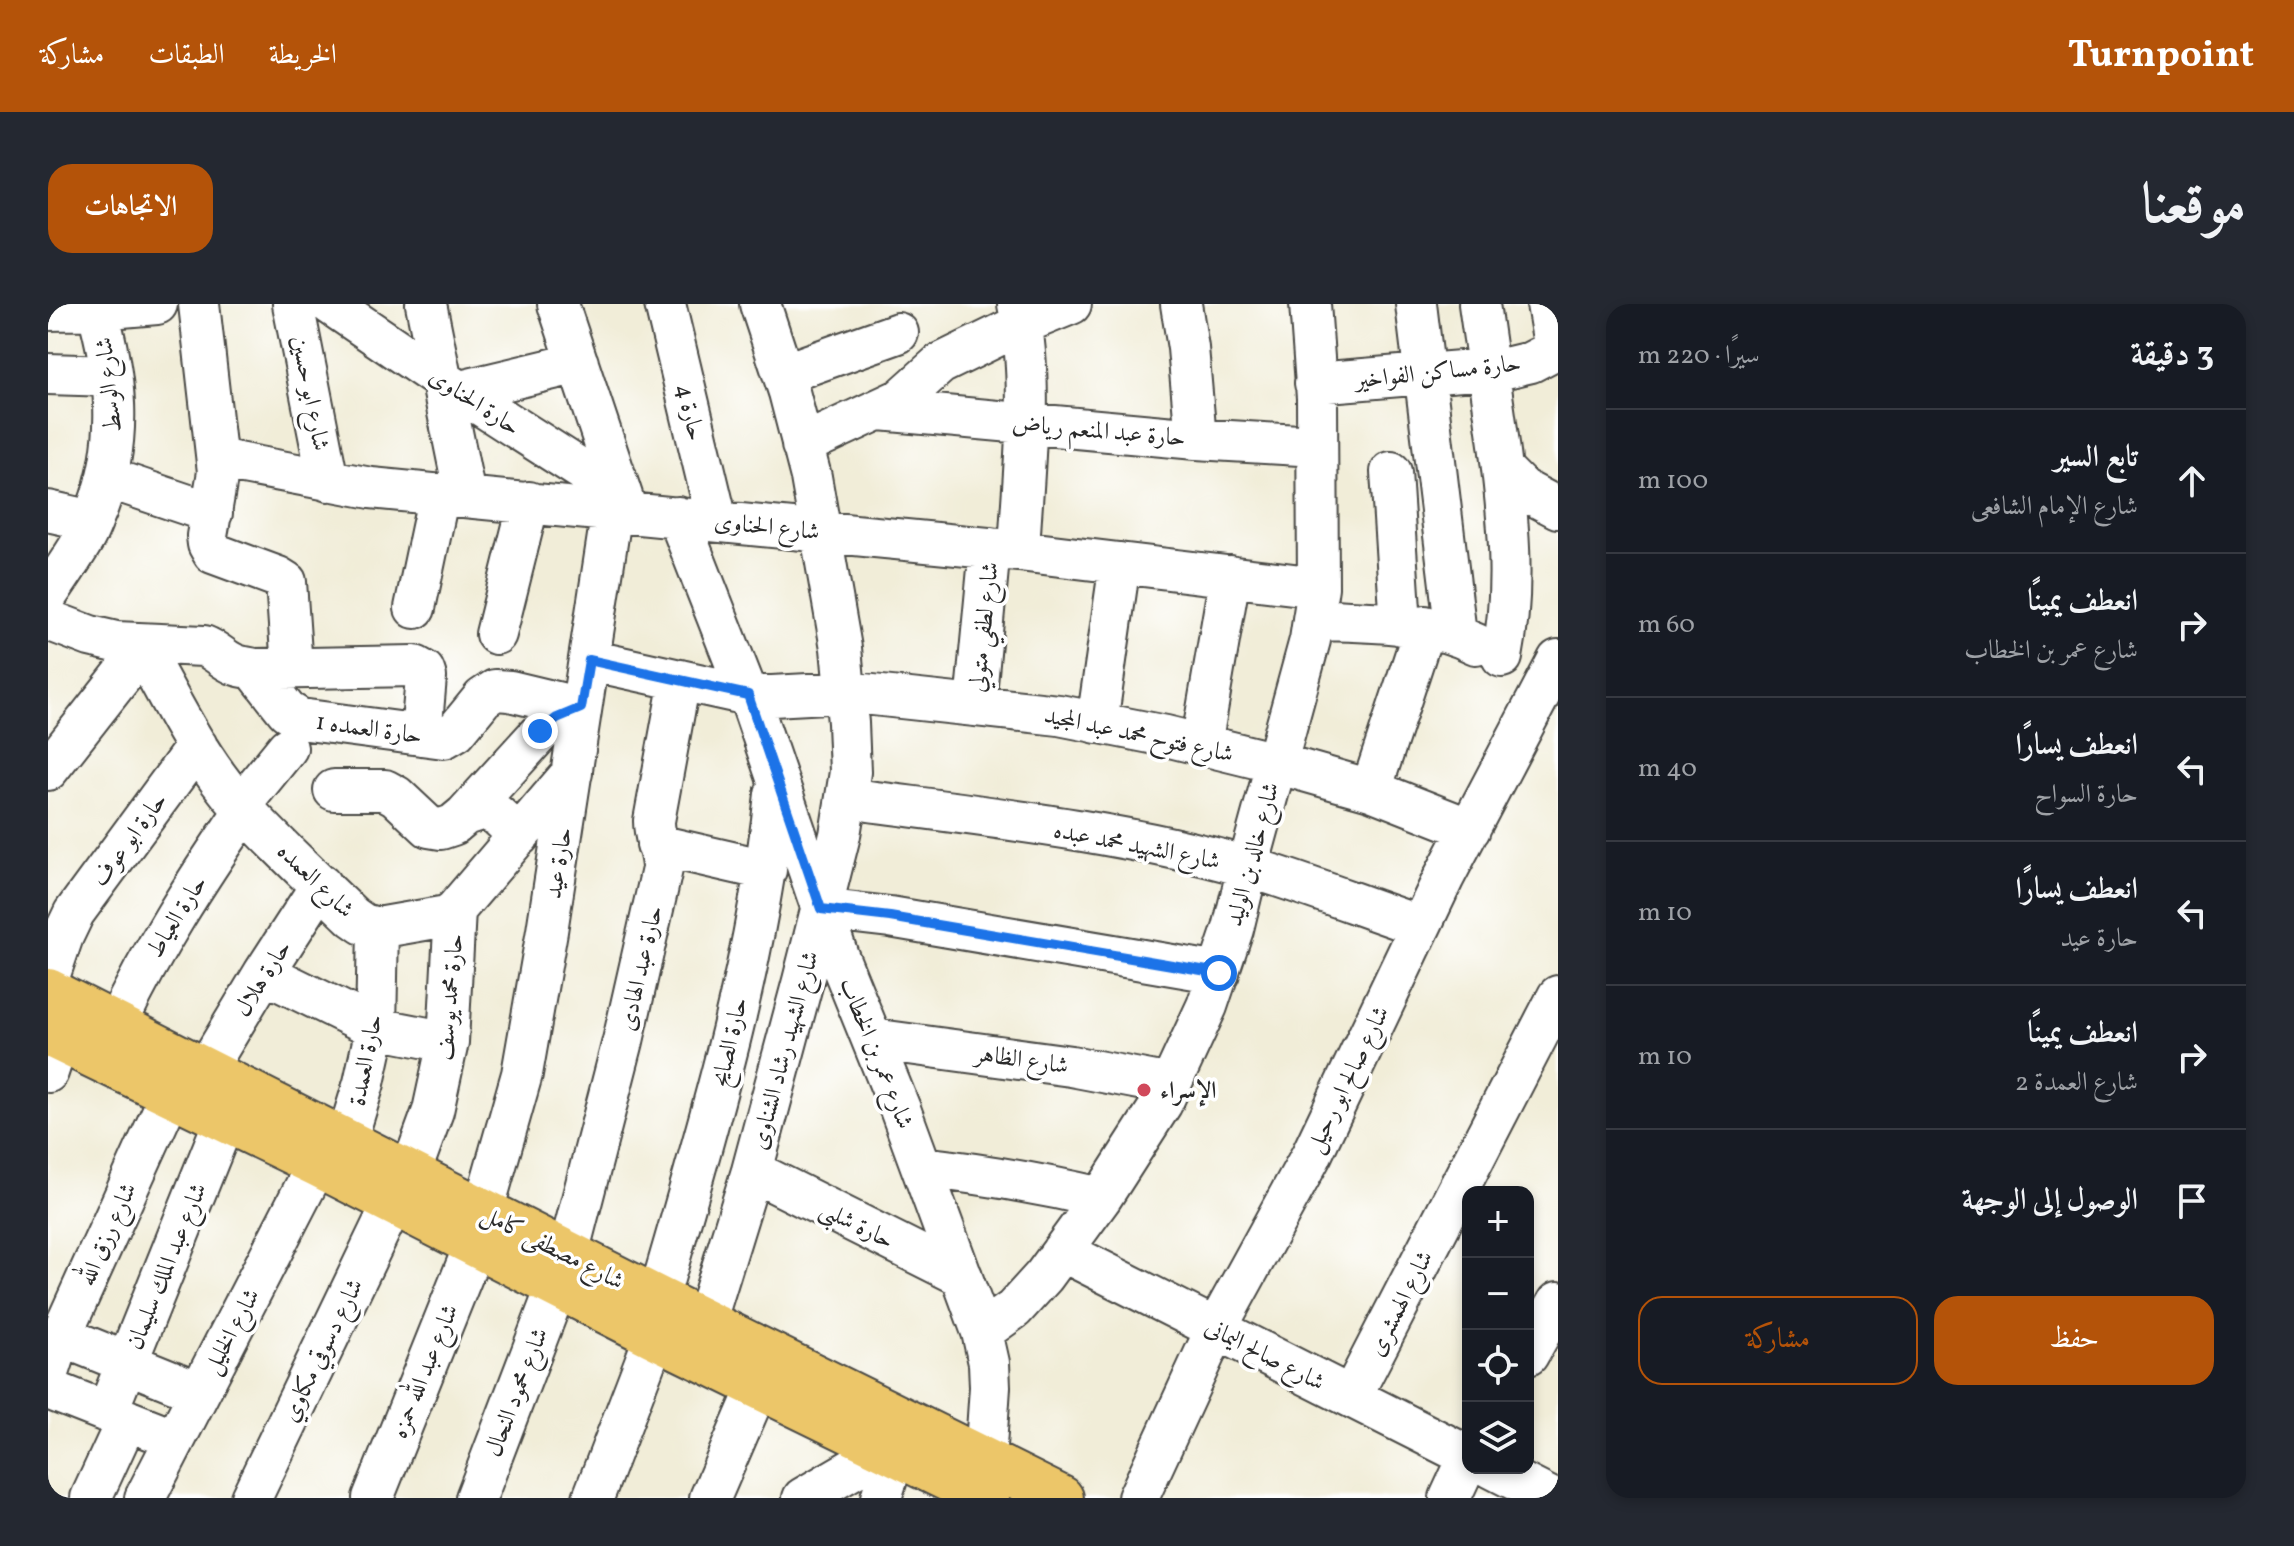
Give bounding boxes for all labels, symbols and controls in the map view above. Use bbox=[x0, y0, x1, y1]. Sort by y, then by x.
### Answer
text: Turnpoint bbox=[2068, 30, 2254, 83]
text: مشاركة bbox=[40, 36, 104, 75]
text: الطبقات bbox=[148, 36, 225, 75]
text: الخريطة bbox=[269, 36, 337, 75]
button: الاتجاهات bbox=[48, 164, 213, 253]
text: موقعنا bbox=[2141, 169, 2246, 247]
text: 3 دقيقة bbox=[2130, 332, 2214, 379]
street label: شارع ابو حسين bbox=[280, 333, 337, 454]
street label: شارع الوسط bbox=[88, 335, 133, 434]
text: سيرًا · 220 m bbox=[1638, 338, 1760, 374]
street label: حارة مساكن الفواخير bbox=[1350, 347, 1523, 399]
street label: حارة الحناوى bbox=[421, 360, 526, 445]
street label: حارة 4 bbox=[666, 381, 712, 444]
street label: حارة عبد المنعم رياض bbox=[1010, 407, 1187, 460]
text: تابع السير bbox=[2054, 437, 2138, 479]
icon: ahead bbox=[2170, 459, 2214, 503]
text: 100 m bbox=[1638, 463, 1708, 499]
text: شارع الإمام الشافعى bbox=[1971, 489, 2138, 525]
street label: شارع الحناوى bbox=[712, 506, 821, 551]
street label: شارع لطفي متولي bbox=[961, 560, 1013, 695]
text: انعطف يمينًا bbox=[2027, 581, 2138, 623]
icon: right bbox=[2170, 603, 2214, 647]
text: 60 m bbox=[1638, 607, 1695, 643]
text: شارع عمر بن الخطاب bbox=[1964, 633, 2138, 669]
street label: شارع فتوح محمد عبد المجيد bbox=[1040, 699, 1236, 775]
street label: حارة العمده 1 bbox=[313, 706, 424, 754]
route end bbox=[522, 713, 558, 749]
text: انعطف يسارًا bbox=[2015, 725, 2138, 767]
icon: left bbox=[2170, 747, 2214, 791]
text: 40 m bbox=[1638, 751, 1697, 787]
text: حارة السواح bbox=[2034, 777, 2138, 813]
street label: شارع خالد بن الوليد bbox=[1218, 779, 1290, 931]
street label: حارة ابو عوف bbox=[85, 786, 177, 894]
street label: شارع الشهيد محمد عبده bbox=[1050, 814, 1223, 881]
street label: حارة عيد bbox=[538, 825, 582, 901]
street label: شارع العمده bbox=[268, 836, 361, 928]
street label: حارة العياط bbox=[139, 869, 216, 965]
text: انعطف يسارًا bbox=[2015, 869, 2138, 911]
icon: left bbox=[2170, 891, 2214, 935]
text: 10 m bbox=[1638, 895, 1692, 931]
street label: حارة عبد الهادى bbox=[611, 902, 673, 1034]
text: حارة عيد bbox=[2060, 921, 2138, 957]
street label: حارة محمد يوسف bbox=[429, 932, 473, 1062]
street label: حارة هلال bbox=[227, 934, 301, 1024]
street label: شارع الشهيد رشاد الشناوى bbox=[743, 947, 830, 1154]
route start bbox=[1201, 955, 1237, 991]
street label: شارع عمر بن الخطاب bbox=[828, 973, 921, 1135]
street label: حارة الصايح bbox=[704, 994, 759, 1091]
street label: شارع صالح ابو رحيل bbox=[1299, 1001, 1400, 1160]
street label: حارة العمدة bbox=[341, 1012, 392, 1109]
text: انعطف يمينًا bbox=[2027, 1013, 2138, 1055]
icon: right bbox=[2170, 1035, 2214, 1079]
street label: شارع الظاهر bbox=[970, 1037, 1070, 1085]
text: 10 m bbox=[1638, 1039, 1692, 1075]
text: شارع العمدة 2 bbox=[2015, 1065, 2138, 1101]
place label: الإسراء bbox=[1160, 1075, 1217, 1109]
marker: الإسراء bbox=[1135, 1081, 1153, 1099]
street label: شارع رزق الله bbox=[67, 1176, 148, 1292]
street label: شارع عبد الملك سليمان bbox=[119, 1178, 218, 1356]
icon: arrive bbox=[2170, 1179, 2214, 1223]
text: الوصول إلى الوجهة bbox=[1962, 1180, 2138, 1222]
map controls bbox=[1462, 1186, 1534, 1474]
button: + bbox=[1462, 1186, 1534, 1258]
street label: حارة شلبى bbox=[813, 1193, 899, 1259]
street label: شارع مصطفى كامل bbox=[474, 1198, 629, 1300]
street label: شارع الهمشرى bbox=[1361, 1245, 1444, 1363]
button: − bbox=[1462, 1258, 1534, 1330]
street label: شارع دسوقي مكاوي bbox=[274, 1274, 374, 1429]
street label: شارع الخليل bbox=[196, 1283, 270, 1381]
button: مشاركة bbox=[1638, 1296, 1918, 1385]
button: حفظ bbox=[1934, 1296, 2214, 1385]
street label: شارع عبد الله حمزه bbox=[380, 1298, 469, 1444]
street label: شارع صالح اليمانى bbox=[1198, 1311, 1330, 1401]
street label: شارع محمود النحال bbox=[478, 1323, 559, 1463]
button: locate bbox=[1462, 1330, 1534, 1402]
button: layers bbox=[1462, 1402, 1534, 1474]

